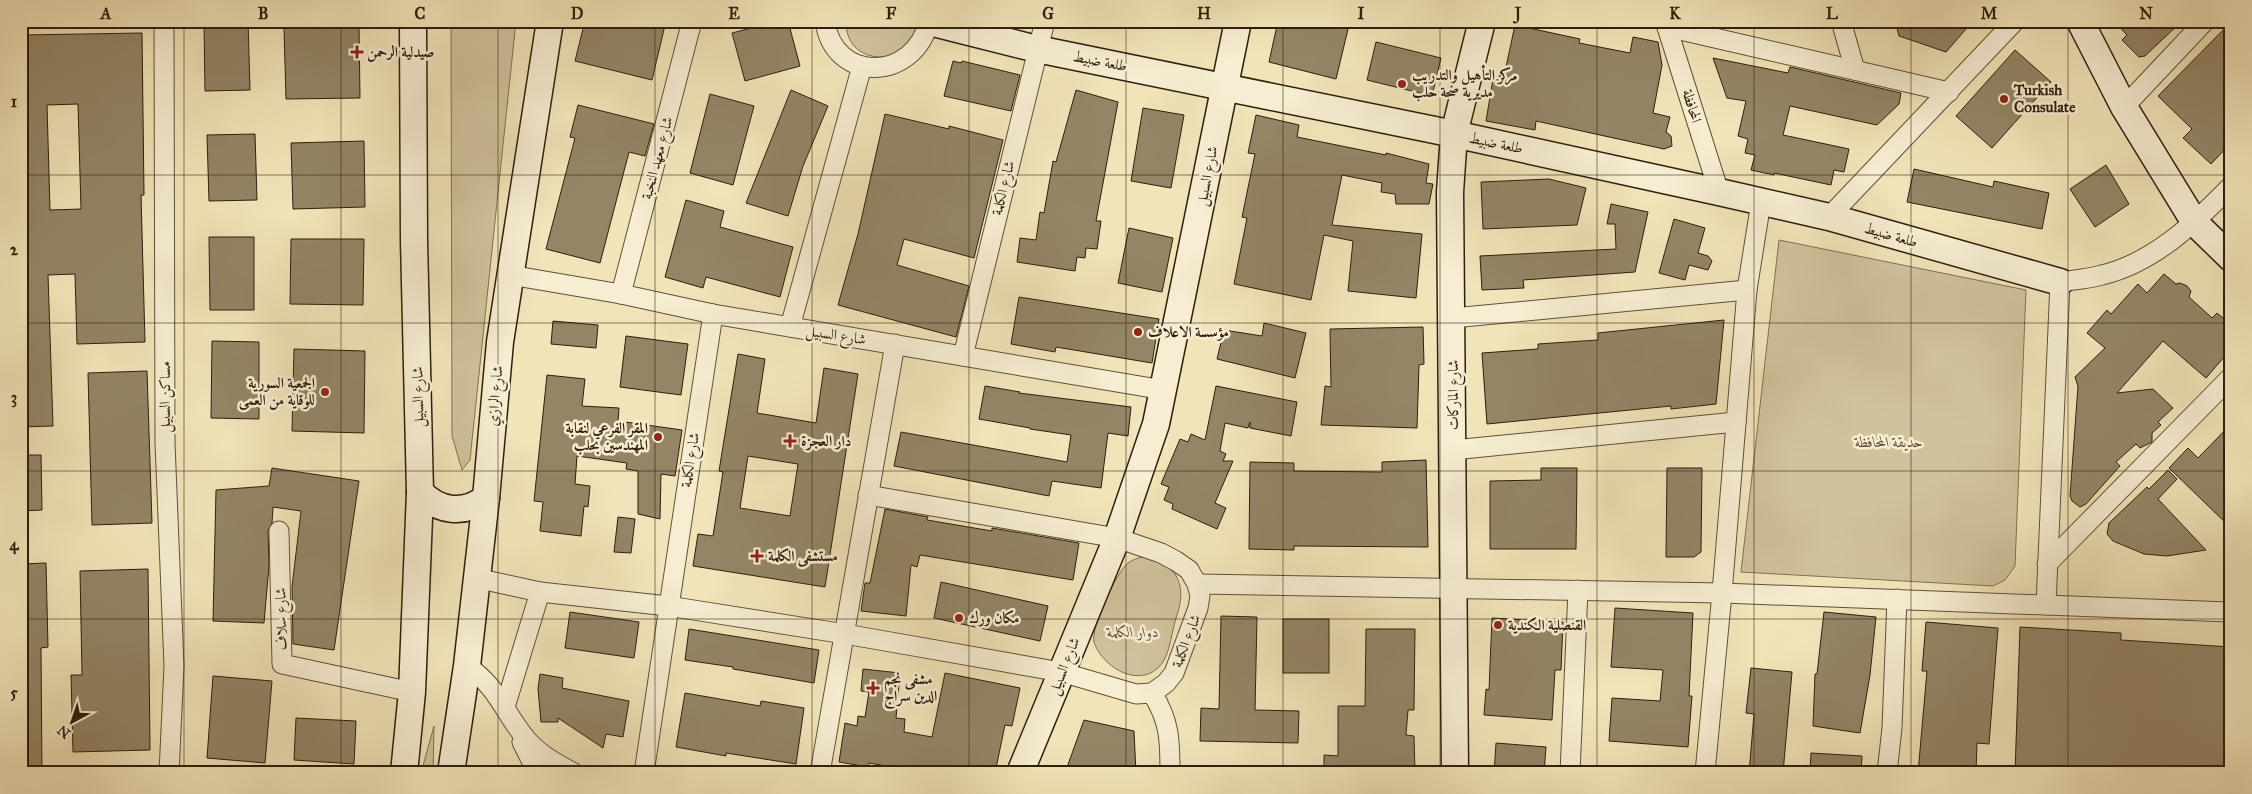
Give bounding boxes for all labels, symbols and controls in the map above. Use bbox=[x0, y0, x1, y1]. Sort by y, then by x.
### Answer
text: A bbox=[100, 4, 112, 23]
text: B bbox=[258, 4, 268, 23]
text: C bbox=[415, 4, 426, 23]
text: D bbox=[571, 4, 584, 23]
text: E bbox=[728, 4, 740, 23]
text: F bbox=[886, 4, 897, 23]
text: G bbox=[1042, 4, 1054, 23]
text: H bbox=[1197, 4, 1211, 23]
text: I bbox=[1358, 4, 1365, 23]
text: J bbox=[1513, 4, 1522, 24]
text: K bbox=[1669, 4, 1681, 23]
text: L bbox=[1826, 4, 1838, 23]
text: M bbox=[1981, 4, 1998, 23]
text: N bbox=[2139, 4, 2153, 23]
place label: صيدلية الرحمن bbox=[367, 43, 434, 63]
marker: صيدلية الرحمن bbox=[351, 46, 363, 58]
street label: طلعة ضبيط bbox=[1071, 47, 1129, 75]
place label: مركز التأهيل والتدريب مديرية صحة حلب bbox=[1412, 64, 1517, 102]
marker: مركز التأهيل والتدريب مديرية صحة حلب bbox=[1396, 78, 1408, 90]
place label: Turkish Consulate bbox=[2013, 81, 2076, 116]
street label: المحافظة bbox=[1678, 87, 1706, 125]
text: 1 bbox=[11, 92, 18, 111]
marker: Turkish Consulate bbox=[1998, 93, 2010, 105]
street label: شارع معهد النخبة bbox=[637, 115, 681, 202]
street label: طلعة ضبيط bbox=[1467, 128, 1525, 158]
street label: شارع السبيل bbox=[1192, 145, 1226, 208]
street label: شارع الكلمة bbox=[988, 159, 1022, 218]
street label: طلعة ضبيط bbox=[1862, 219, 1920, 251]
text: 2 bbox=[10, 240, 19, 259]
street label: شارع السبيل bbox=[804, 321, 867, 353]
place label: مؤسسة الاعلاف bbox=[1148, 323, 1229, 341]
marker: مؤسسة الاعلاف bbox=[1132, 326, 1144, 338]
street label: شارع الماركات bbox=[1444, 360, 1466, 430]
street label: مساكن السبيل bbox=[156, 361, 176, 433]
street label: شارع الرازي bbox=[483, 365, 511, 427]
street label: شارع السبيل bbox=[408, 366, 432, 427]
place label: الجمعية السورية للوقاية من العمى bbox=[239, 374, 315, 411]
marker: الجمعية السورية للوقاية من العمى bbox=[319, 386, 331, 398]
text: 3 bbox=[11, 388, 17, 408]
place label: المقر الفرعي لنقابة المهندسين بحلب bbox=[565, 419, 648, 455]
marker: المقر الفرعي لنقابة المهندسين بحلب bbox=[652, 431, 664, 443]
street label: شارع الكلمة bbox=[677, 431, 707, 490]
place label: دار العجزة bbox=[801, 432, 851, 451]
park label: حديقة المحافظة bbox=[1853, 433, 1923, 451]
marker: دار العجزة bbox=[783, 434, 797, 448]
text: 4 bbox=[10, 535, 20, 555]
place label: مستشفى الكلمة bbox=[768, 547, 838, 567]
marker: مستشفى الكلمة bbox=[750, 549, 764, 563]
street label: شارع سلاف bbox=[271, 587, 295, 651]
place label: مكان ورك bbox=[969, 609, 1019, 627]
marker: مكان ورك bbox=[953, 612, 965, 624]
street label: شارع الكلمة bbox=[1168, 612, 1208, 672]
place label: القنصلية الكندية bbox=[1508, 616, 1586, 634]
marker: القنصلية الكندية bbox=[1492, 619, 1504, 631]
park label: دوار الكلمة bbox=[1105, 623, 1159, 641]
street label: شارع السبيل bbox=[1044, 635, 1087, 699]
place label: مشفى نجم الدين سراج bbox=[884, 670, 937, 710]
marker: مشفى نجم الدين سراج bbox=[866, 681, 880, 695]
text: 5 bbox=[10, 683, 18, 702]
north arrow bbox=[48, 696, 98, 746]
text: N bbox=[54, 721, 74, 742]

